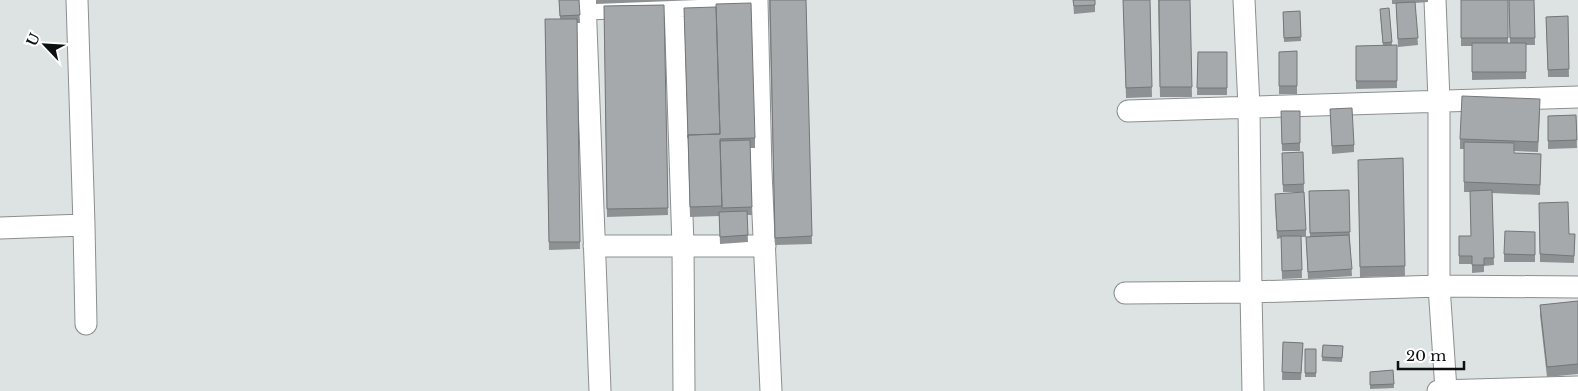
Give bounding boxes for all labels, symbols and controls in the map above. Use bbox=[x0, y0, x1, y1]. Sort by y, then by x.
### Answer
north arrow bbox=[20, 20, 70, 70]
text: U bbox=[22, 30, 44, 49]
scale bar bbox=[1398, 338, 1464, 370]
text: 20 m bbox=[1406, 346, 1446, 365]

